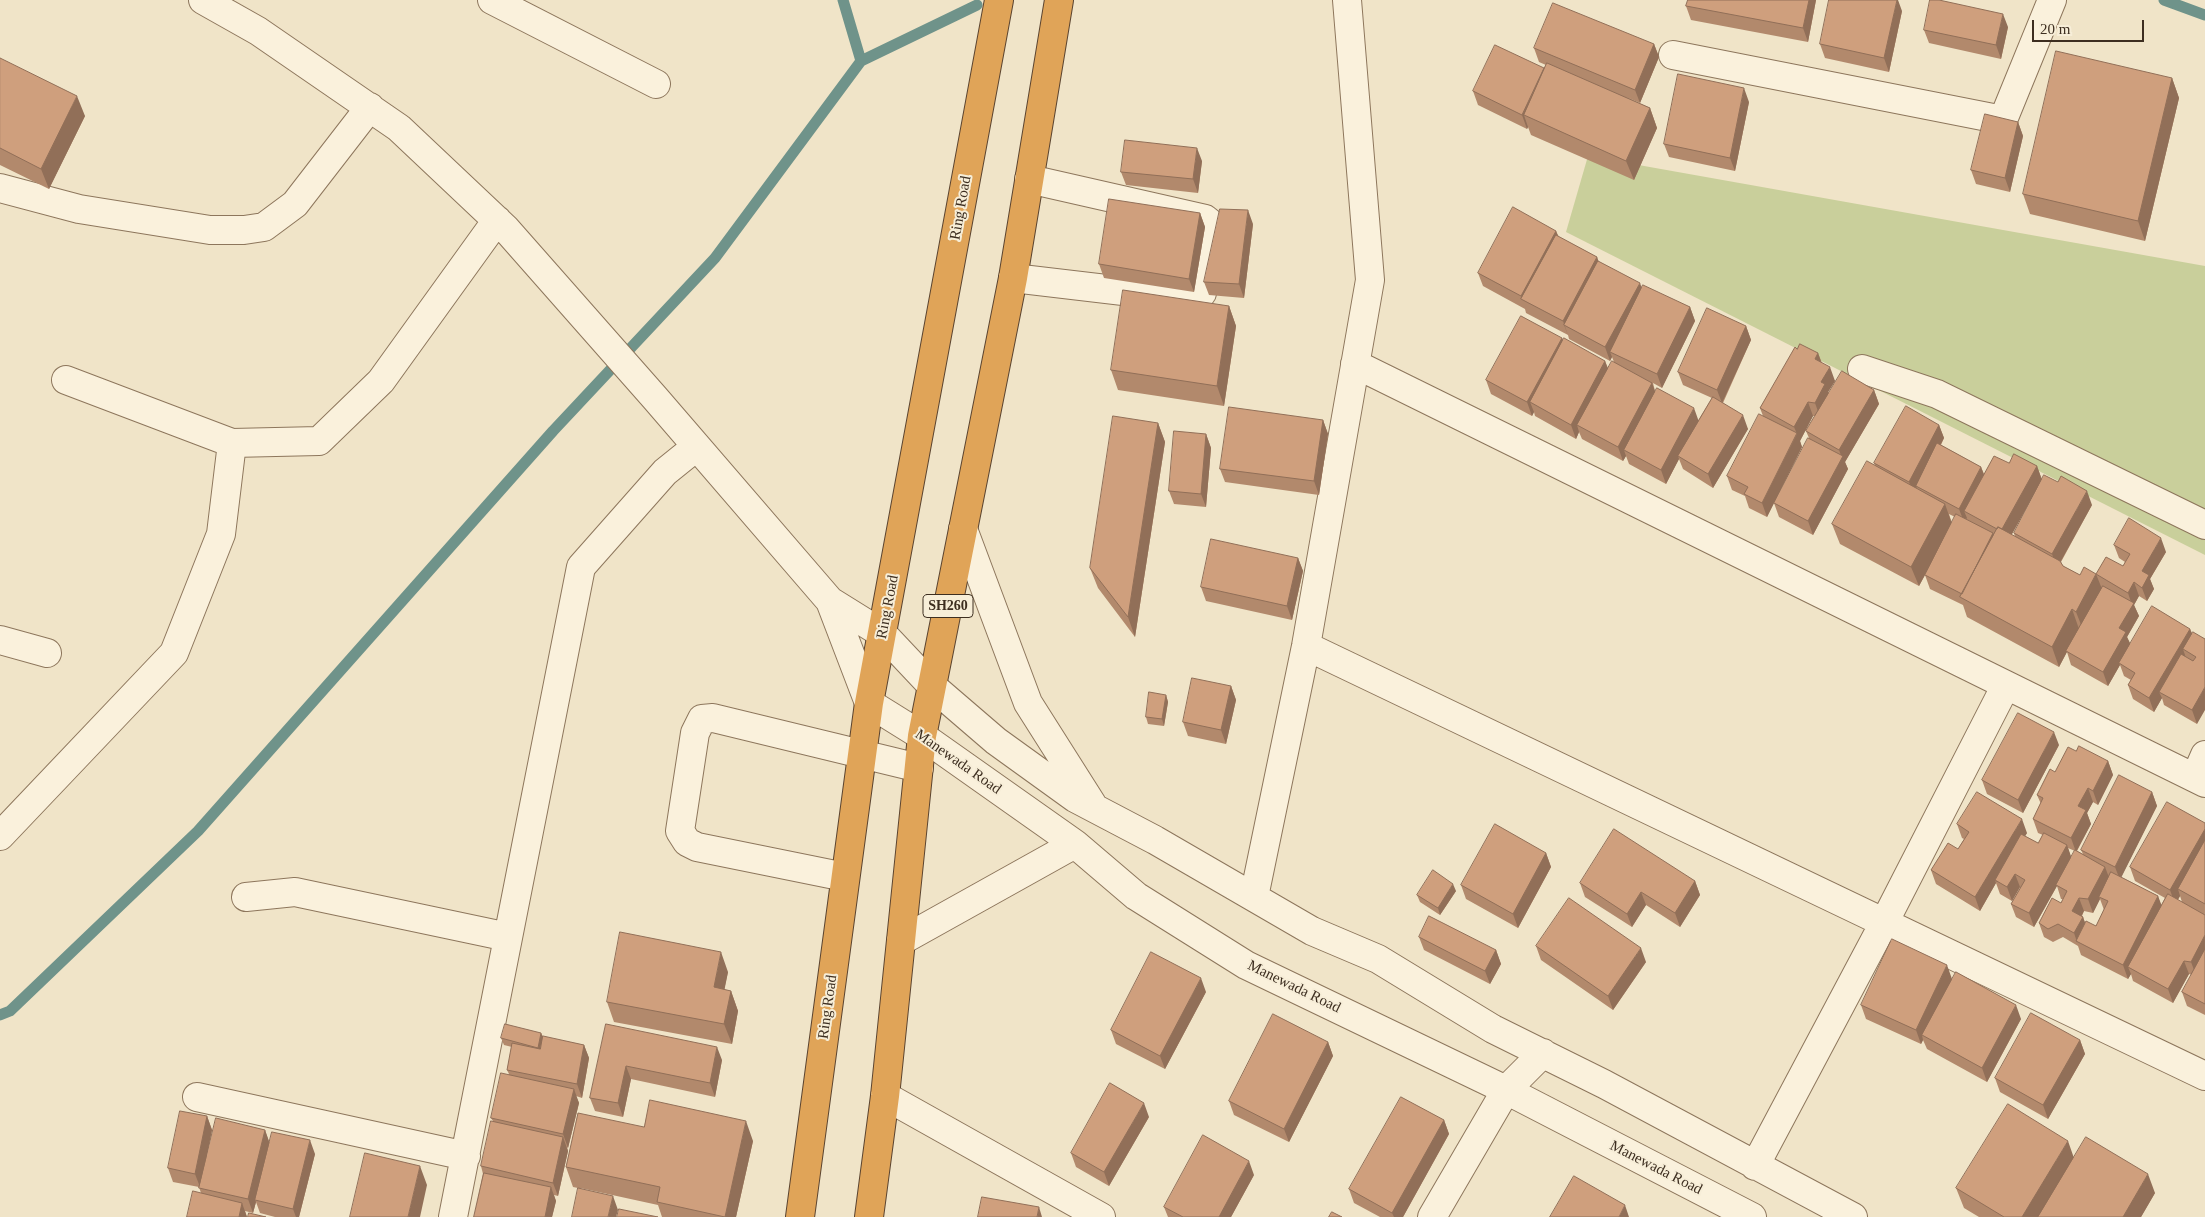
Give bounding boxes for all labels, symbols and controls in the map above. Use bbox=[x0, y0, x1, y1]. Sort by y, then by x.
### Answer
scale bar bbox=[2035, 10, 2148, 42]
text: 20 m bbox=[2040, 21, 2070, 37]
street label: Ring Road bbox=[947, 175, 975, 241]
street label: Ring Road bbox=[873, 574, 903, 640]
road number: SH260 bbox=[923, 594, 973, 618]
street label: Manewada Road bbox=[911, 726, 1005, 798]
street label: Manewada Road bbox=[1245, 957, 1343, 1017]
street label: Ring Road bbox=[815, 974, 841, 1040]
street label: Manewada Road bbox=[1607, 1137, 1705, 1199]

